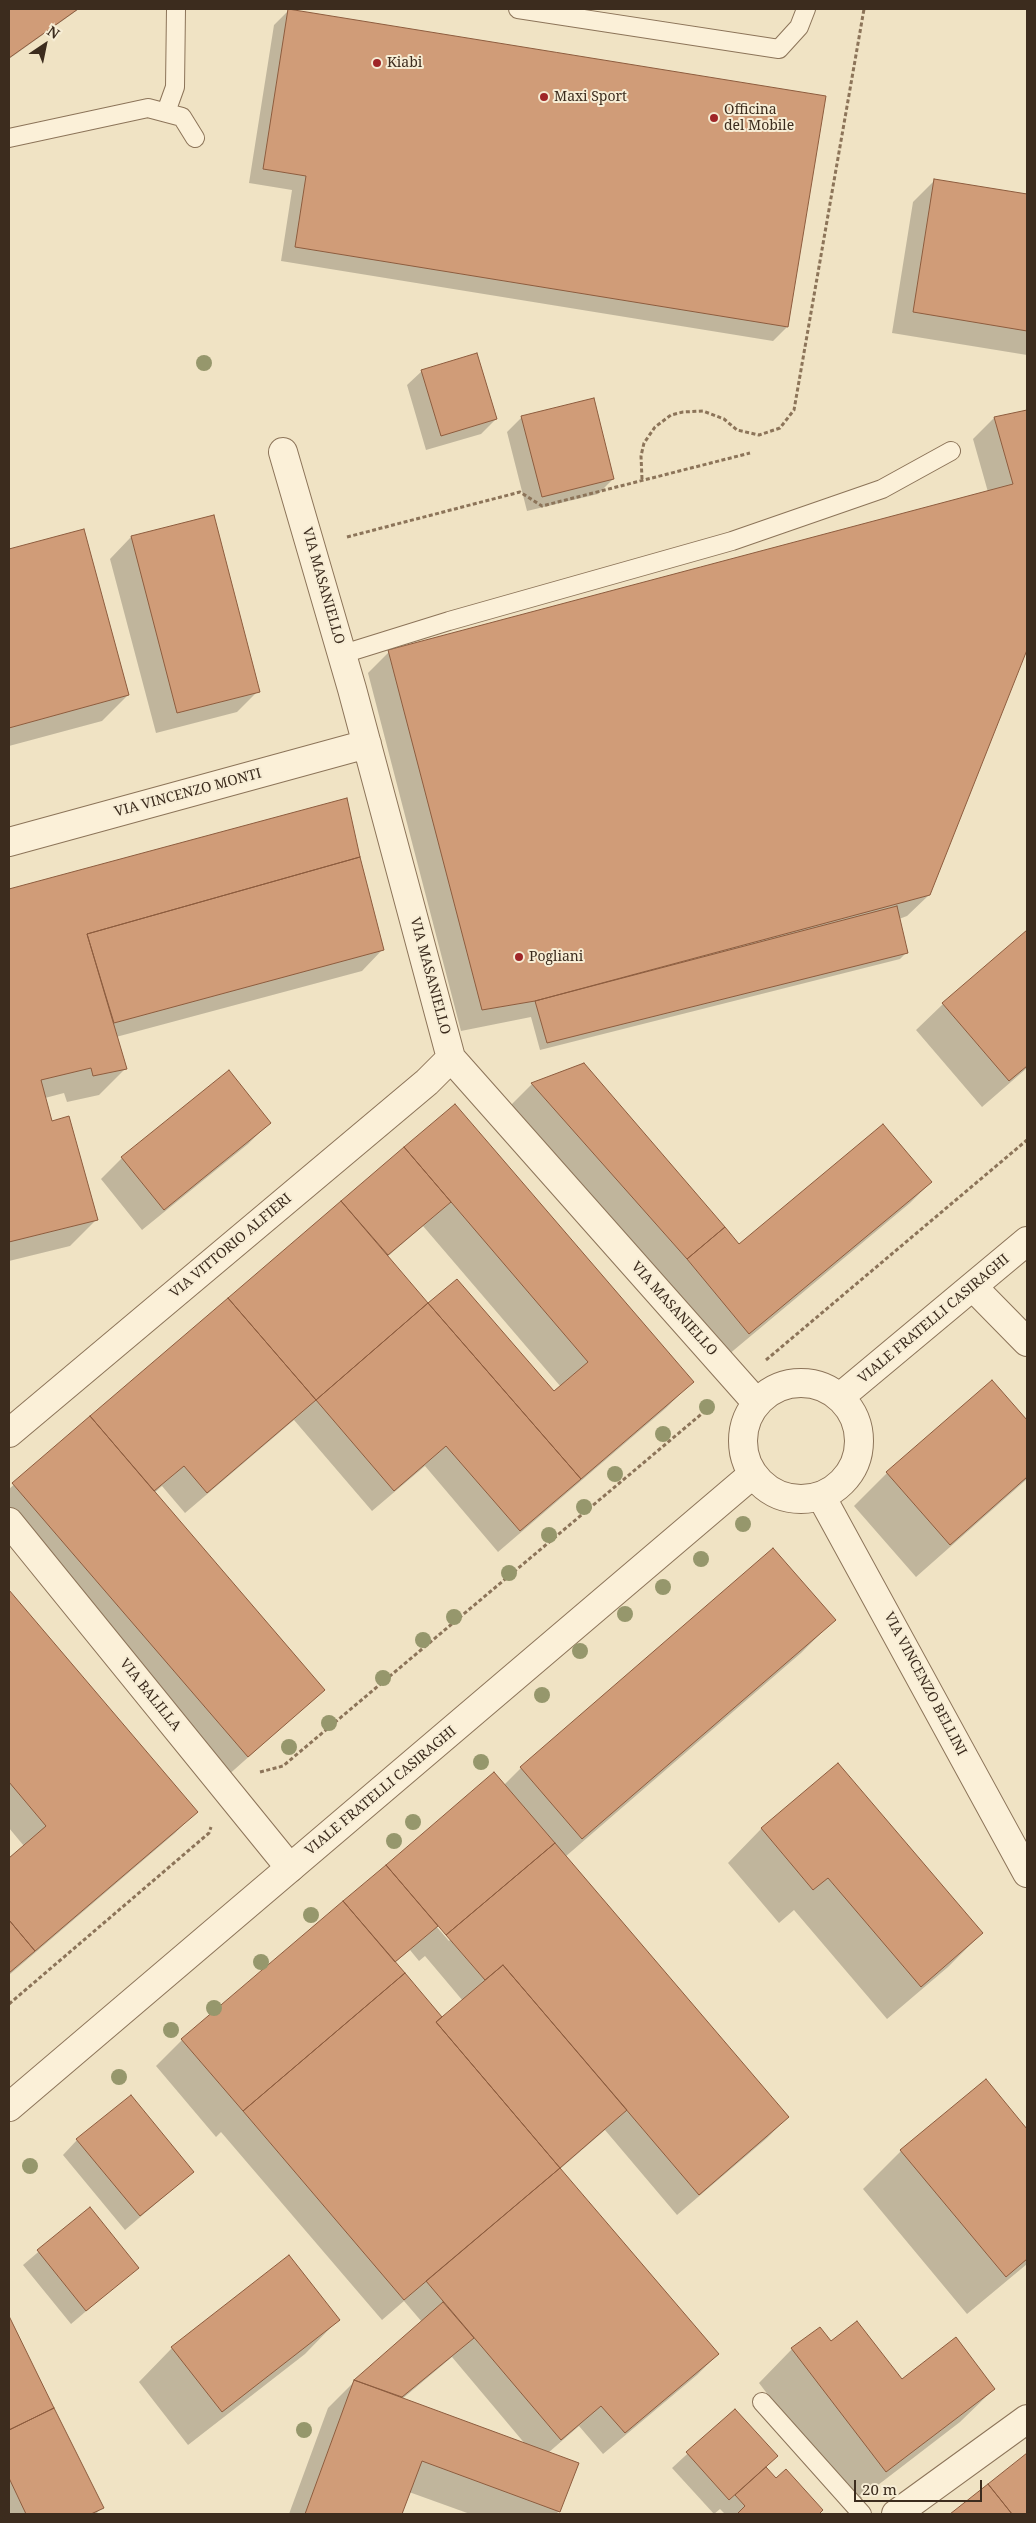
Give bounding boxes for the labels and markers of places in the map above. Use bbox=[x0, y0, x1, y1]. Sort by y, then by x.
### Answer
place label: Kiabi bbox=[387, 55, 422, 71]
marker: Kiabi bbox=[371, 57, 383, 69]
place label: Maxi Sport bbox=[554, 89, 627, 105]
marker: Maxi Sport bbox=[538, 91, 550, 103]
place label: Officina del Mobile bbox=[724, 102, 794, 134]
marker: Officina del Mobile bbox=[708, 112, 720, 124]
place label: Pogliani bbox=[529, 949, 583, 965]
marker: Pogliani bbox=[513, 951, 525, 963]

